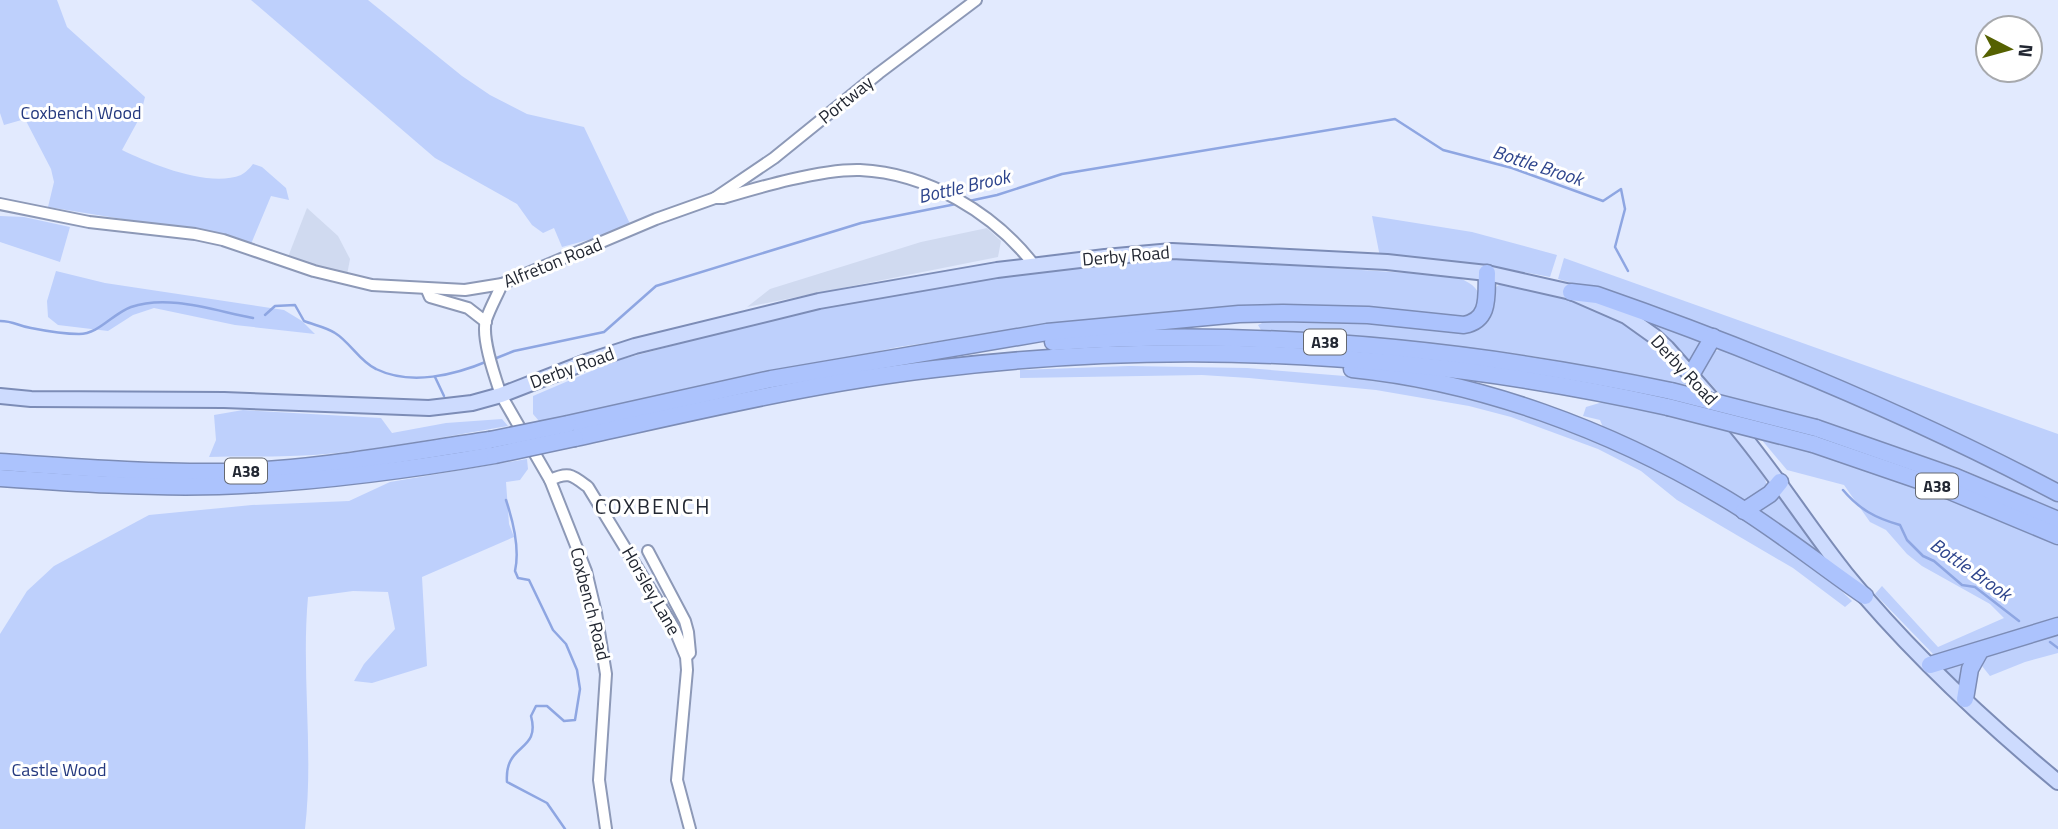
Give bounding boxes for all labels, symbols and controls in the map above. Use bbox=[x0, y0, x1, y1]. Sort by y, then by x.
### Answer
north arrow bbox=[1974, 14, 2044, 84]
text: N bbox=[2011, 43, 2042, 59]
street label: Portway bbox=[812, 69, 879, 130]
park label: Coxbench Wood bbox=[21, 99, 141, 126]
water label: Bottle Brook bbox=[1489, 136, 1589, 194]
water label: Bottle Brook bbox=[915, 160, 1015, 210]
street label: Alfreton Road bbox=[499, 230, 606, 295]
street label: Derby Road bbox=[1081, 238, 1171, 273]
street label: Derby Road bbox=[1645, 328, 1724, 411]
road number: A38 bbox=[1304, 330, 1346, 354]
street label: Derby Road bbox=[526, 340, 618, 395]
road number: A38 bbox=[225, 458, 267, 484]
road number: A38 bbox=[1916, 474, 1958, 499]
district label: COXBENCH bbox=[595, 490, 711, 522]
water label: Bottle Brook bbox=[1925, 530, 2020, 609]
street label: Horsley Lane bbox=[615, 541, 688, 640]
street label: Coxbench Road bbox=[563, 544, 618, 663]
park label: Castle Wood bbox=[12, 756, 106, 783]

